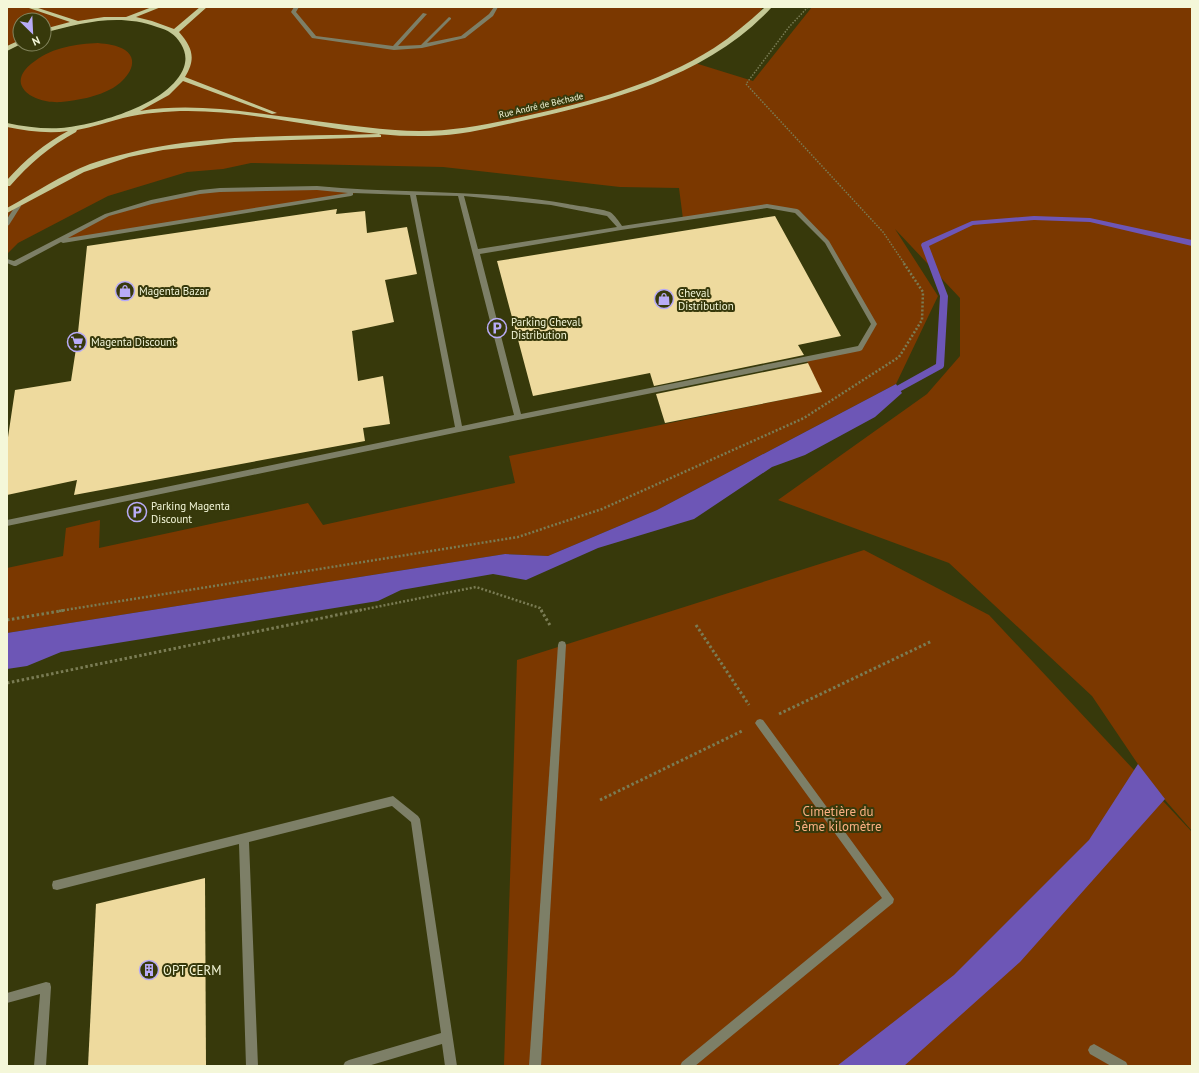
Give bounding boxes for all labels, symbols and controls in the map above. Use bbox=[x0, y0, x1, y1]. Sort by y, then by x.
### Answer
north arrow bbox=[12, 12, 52, 52]
text: N bbox=[30, 33, 42, 49]
street label: Rue André de Béchade bbox=[498, 90, 585, 120]
shop icon: Magenta Bazar bbox=[114, 280, 136, 302]
place label: Magenta Bazar bbox=[139, 284, 209, 298]
place label: Cheval Distribution bbox=[678, 286, 734, 313]
shop icon: Cheval Distribution bbox=[653, 288, 675, 310]
place label: Parking Cheval Distribution bbox=[511, 315, 581, 342]
parking icon: Parking Cheval Distribution bbox=[486, 317, 508, 339]
supermarket icon: Magenta Discount bbox=[66, 331, 88, 353]
place label: Magenta Discount bbox=[91, 335, 176, 349]
place label: Parking Magenta Discount bbox=[151, 499, 230, 526]
parking icon: Parking Magenta Discount bbox=[126, 501, 148, 523]
park label: Cimetière du 5ème kilomètre bbox=[794, 803, 882, 835]
building icon: OPT CERM bbox=[138, 959, 160, 981]
place label: OPT CERM bbox=[163, 962, 222, 979]

